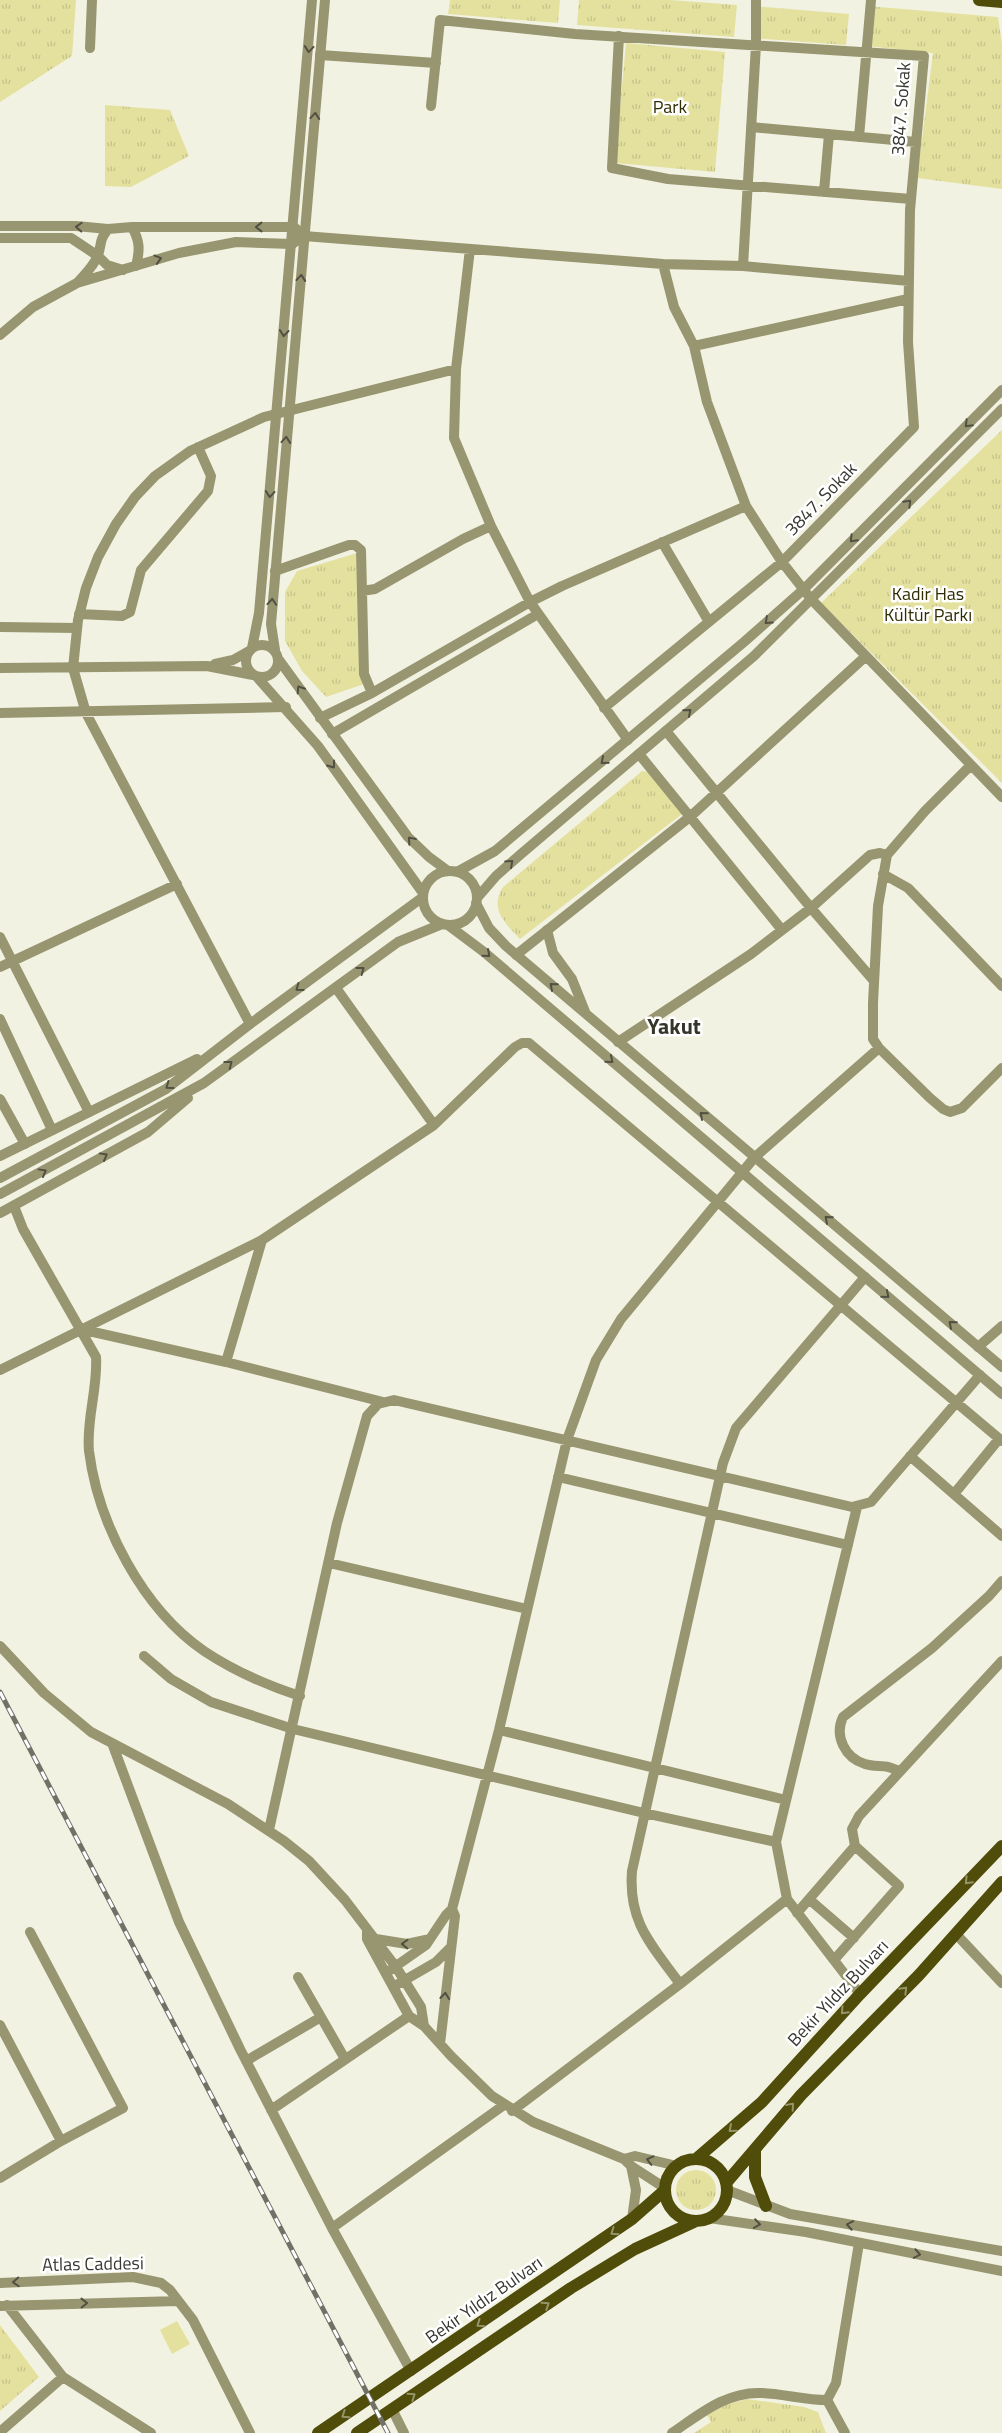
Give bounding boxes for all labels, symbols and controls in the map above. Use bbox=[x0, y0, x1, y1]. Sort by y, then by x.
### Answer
one-way arrow bbox=[303, 45, 314, 53]
street label: 3847. Sokak bbox=[884, 61, 917, 157]
park label: Park bbox=[653, 93, 688, 120]
one-way arrow bbox=[309, 112, 320, 120]
one-way arrow bbox=[75, 221, 83, 232]
one-way arrow bbox=[255, 222, 262, 232]
one-way arrow bbox=[153, 255, 161, 265]
one-way arrow bbox=[295, 274, 306, 282]
one-way arrow bbox=[279, 329, 290, 337]
one-way arrow bbox=[964, 418, 973, 427]
one-way arrow bbox=[281, 435, 292, 443]
street label: 3847. Sokak bbox=[778, 455, 863, 542]
one-way arrow bbox=[265, 491, 276, 499]
one-way arrow bbox=[902, 500, 911, 509]
one-way arrow bbox=[850, 533, 859, 542]
park label: Kadir Has Kültür Parkı bbox=[884, 580, 972, 628]
one-way arrow bbox=[267, 597, 278, 605]
one-way arrow bbox=[764, 616, 773, 625]
one-way arrow bbox=[296, 685, 306, 694]
one-way arrow bbox=[682, 709, 691, 718]
one-way arrow bbox=[600, 755, 609, 764]
one-way arrow bbox=[326, 759, 335, 769]
one-way arrow bbox=[408, 837, 417, 846]
one-way arrow bbox=[505, 860, 514, 869]
one-way arrow bbox=[481, 949, 490, 958]
one-way arrow bbox=[355, 967, 364, 975]
one-way arrow bbox=[295, 982, 305, 991]
one-way arrow bbox=[550, 984, 559, 992]
district label: Yakut bbox=[647, 1009, 701, 1043]
one-way arrow bbox=[605, 1054, 614, 1063]
one-way arrow bbox=[223, 1062, 232, 1070]
one-way arrow bbox=[166, 1080, 175, 1089]
one-way arrow bbox=[700, 1112, 709, 1121]
one-way arrow bbox=[99, 1153, 108, 1163]
one-way arrow bbox=[38, 1168, 47, 1178]
one-way arrow bbox=[825, 1215, 834, 1224]
one-way arrow bbox=[880, 1289, 889, 1297]
one-way arrow bbox=[948, 1321, 957, 1330]
one-way arrow bbox=[965, 1875, 974, 1884]
street label: Bekir Yıldız Bulvarı bbox=[781, 1933, 894, 2052]
one-way arrow bbox=[400, 1938, 408, 1949]
one-way arrow bbox=[898, 1986, 907, 1995]
one-way arrow bbox=[439, 1991, 450, 1999]
one-way arrow bbox=[841, 2005, 850, 2014]
one-way arrow bbox=[785, 2102, 794, 2111]
one-way arrow bbox=[729, 2123, 738, 2132]
one-way arrow bbox=[646, 2155, 655, 2166]
one-way arrow bbox=[754, 2218, 762, 2229]
one-way arrow bbox=[846, 2220, 855, 2230]
one-way arrow bbox=[610, 2226, 619, 2235]
one-way arrow bbox=[913, 2248, 921, 2259]
street label: Atlas Caddesi bbox=[42, 2249, 144, 2278]
street label: Bekir Yıldız Bulvarı bbox=[420, 2249, 548, 2350]
one-way arrow bbox=[12, 2277, 20, 2287]
one-way arrow bbox=[80, 2298, 88, 2308]
one-way arrow bbox=[541, 2302, 550, 2311]
one-way arrow bbox=[476, 2318, 486, 2327]
one-way arrow bbox=[406, 2393, 416, 2402]
one-way arrow bbox=[341, 2409, 351, 2418]

